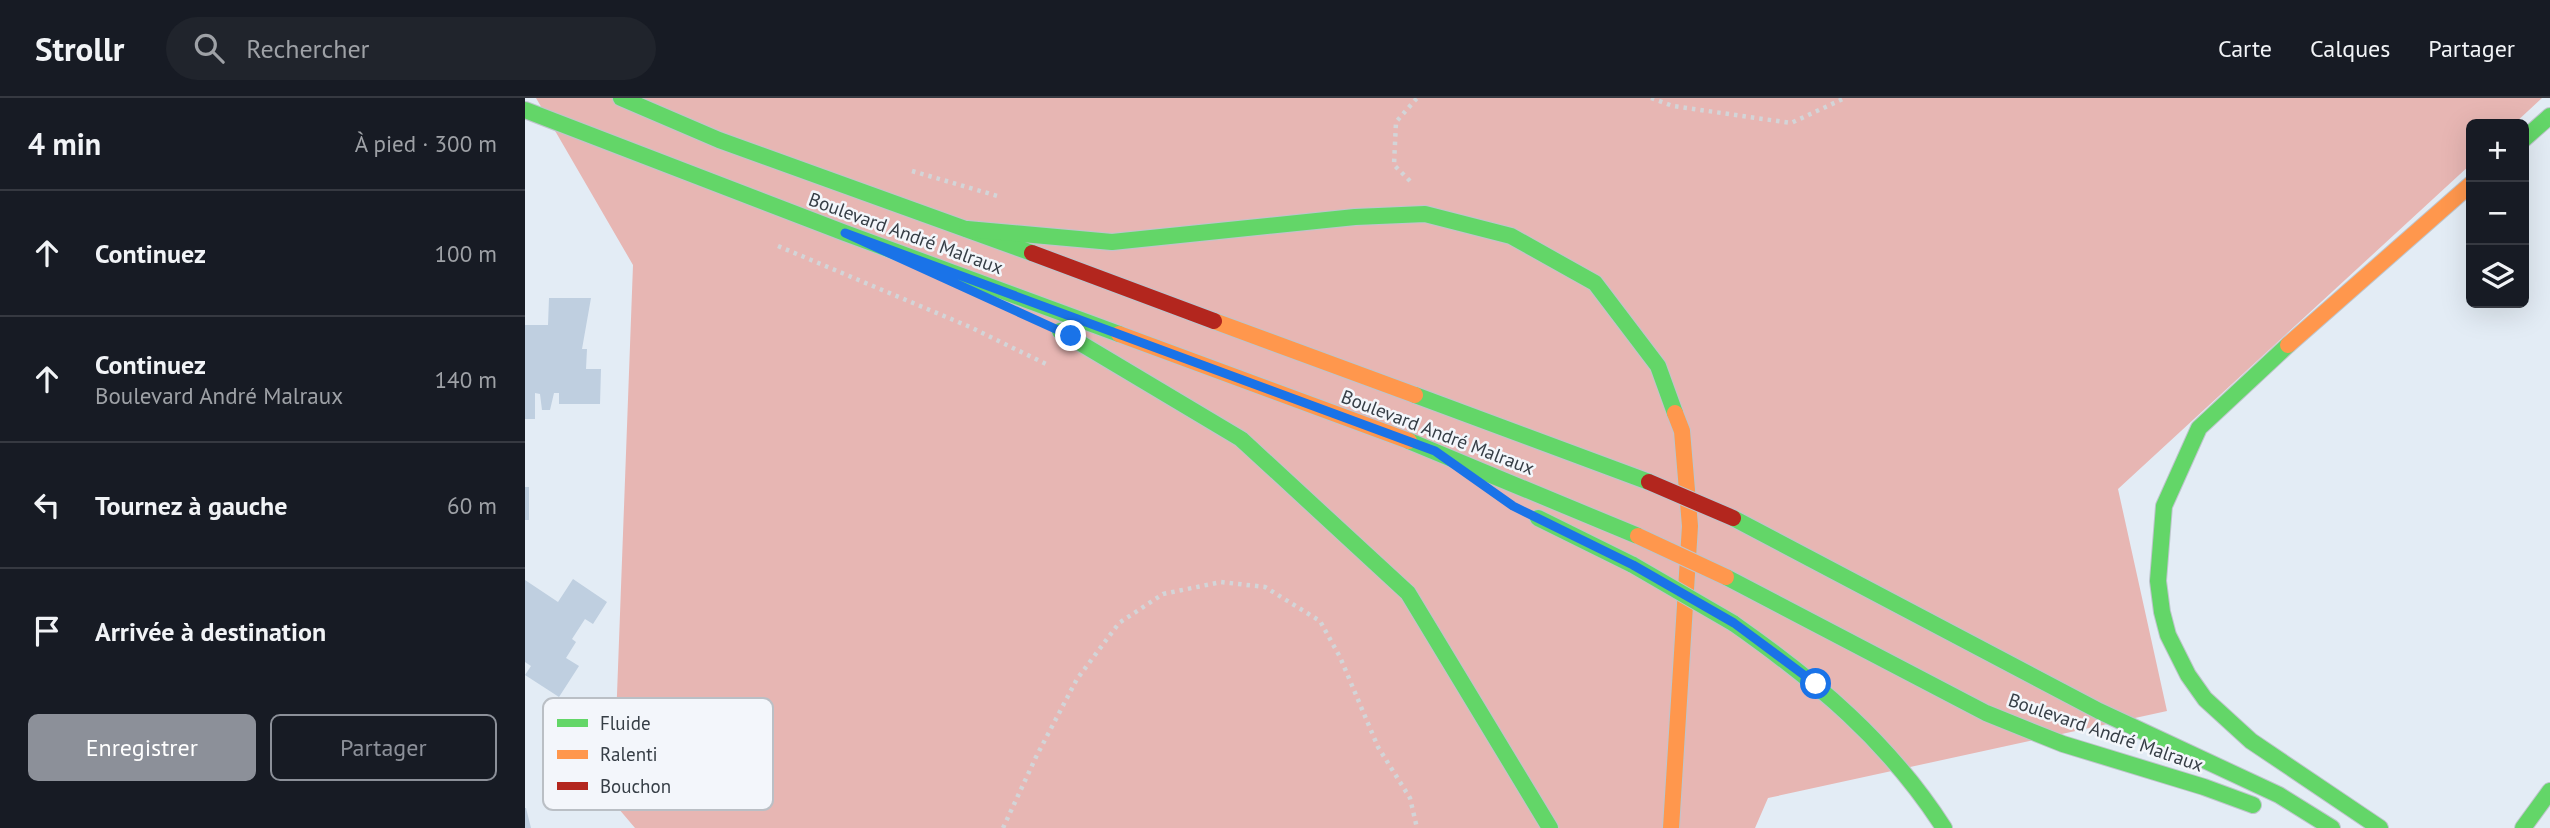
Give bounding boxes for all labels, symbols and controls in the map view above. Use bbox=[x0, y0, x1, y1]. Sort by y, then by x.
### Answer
search box bbox=[166, 17, 656, 80]
text: Strollr bbox=[35, 27, 124, 70]
icon: search bbox=[190, 29, 228, 67]
text: Rechercher bbox=[246, 32, 369, 65]
text: Carte bbox=[2218, 33, 2272, 64]
text: Calques bbox=[2310, 33, 2390, 64]
text: Partager bbox=[2428, 33, 2515, 64]
map controls bbox=[2466, 119, 2529, 308]
button: + bbox=[2466, 119, 2529, 182]
text: 4 min bbox=[28, 124, 101, 163]
text: À pied · 300 m bbox=[355, 129, 497, 158]
button: − bbox=[2466, 182, 2529, 245]
street label: Boulevard André Malraux bbox=[806, 187, 1007, 279]
icon: ahead bbox=[28, 234, 66, 272]
text: Continuez bbox=[95, 237, 206, 270]
text: 100 m bbox=[435, 239, 497, 268]
button: layers bbox=[2466, 245, 2529, 308]
route end bbox=[1055, 320, 1086, 351]
text: Continuez bbox=[95, 348, 206, 381]
icon: ahead bbox=[28, 360, 66, 398]
text: 140 m bbox=[435, 365, 497, 394]
text: Boulevard André Malraux bbox=[95, 381, 343, 410]
street label: Boulevard André Malraux bbox=[1338, 384, 1538, 480]
icon: left bbox=[28, 486, 66, 524]
text: Tournez à gauche bbox=[95, 489, 287, 522]
text: 60 m bbox=[447, 491, 497, 520]
icon: arrive bbox=[28, 612, 66, 650]
text: Arrivée à destination bbox=[95, 615, 326, 648]
route start bbox=[1800, 668, 1831, 699]
street label: Boulevard André Malraux bbox=[2005, 687, 2207, 777]
legend bbox=[543, 698, 773, 810]
text: Fluide bbox=[600, 711, 651, 735]
button: Enregistrer bbox=[28, 714, 256, 781]
button: Partager bbox=[270, 714, 497, 781]
text: Ralenti bbox=[600, 742, 658, 766]
text: Bouchon bbox=[600, 774, 671, 798]

